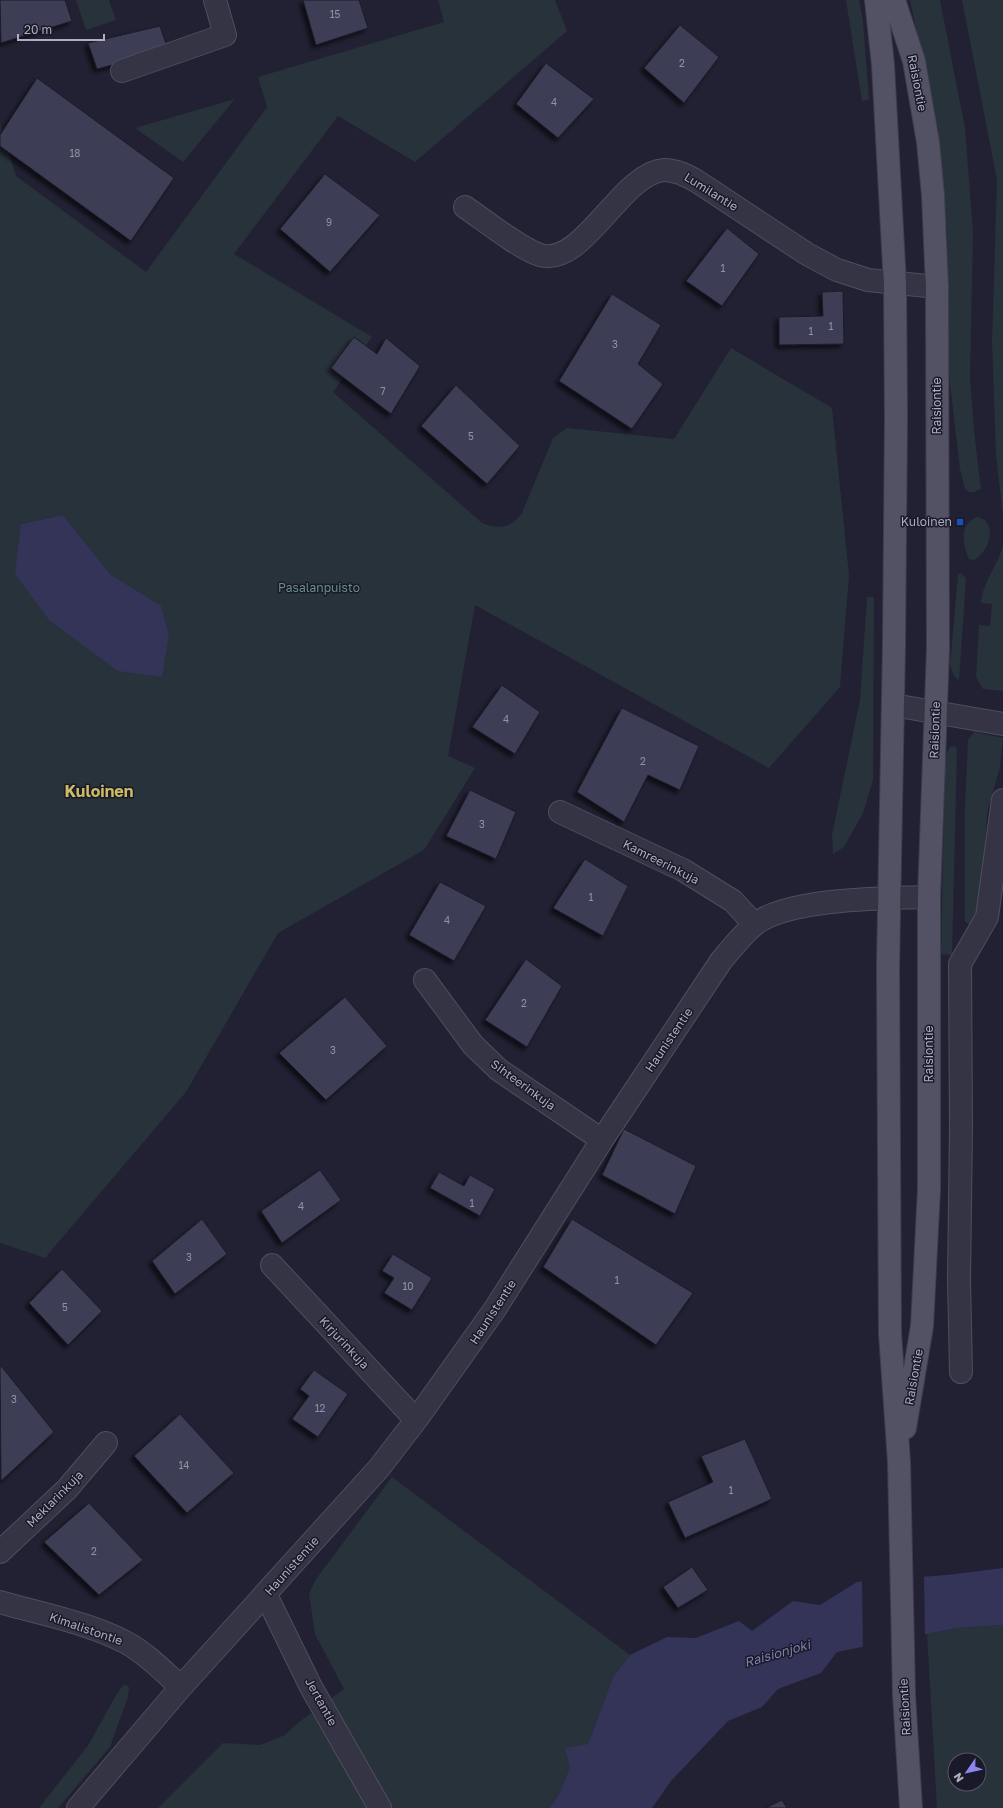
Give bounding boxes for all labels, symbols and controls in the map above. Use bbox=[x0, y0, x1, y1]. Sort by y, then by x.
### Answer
house number: 15 bbox=[330, 8, 341, 20]
scale bar bbox=[18, 16, 104, 42]
text: 20 m bbox=[24, 22, 52, 37]
street label: Raisiontie bbox=[905, 53, 930, 112]
house number: 2 bbox=[679, 57, 685, 69]
house number: 4 bbox=[551, 96, 557, 108]
house number: 18 bbox=[70, 147, 80, 159]
street label: Lumilantie bbox=[682, 169, 741, 214]
house number: 9 bbox=[326, 216, 332, 228]
house number: 1 bbox=[721, 262, 726, 274]
house number: 1 bbox=[829, 320, 834, 332]
house number: 1 bbox=[809, 325, 814, 337]
house number: 3 bbox=[612, 338, 618, 350]
street label: Raisiontie bbox=[929, 377, 944, 435]
house number: 7 bbox=[380, 385, 386, 397]
house number: 5 bbox=[468, 430, 474, 442]
place label: Kuloinen bbox=[901, 514, 952, 529]
marker: Kuloinen bbox=[955, 517, 965, 527]
park label: Pasalanpuisto bbox=[278, 580, 360, 595]
street label: Raisiontie bbox=[926, 701, 943, 759]
house number: 4 bbox=[503, 713, 509, 725]
house number: 2 bbox=[640, 755, 646, 767]
district label: Kuloinen bbox=[65, 781, 133, 801]
house number: 3 bbox=[479, 818, 485, 830]
street label: Kamreerinkuja bbox=[621, 836, 702, 887]
house number: 1 bbox=[589, 891, 594, 903]
house number: 4 bbox=[444, 914, 450, 926]
house number: 2 bbox=[521, 997, 527, 1009]
street label: Haunistentie bbox=[642, 1005, 696, 1075]
street label: Raisiontie bbox=[921, 1025, 936, 1083]
house number: 3 bbox=[330, 1044, 336, 1056]
street label: Sihteerinkuja bbox=[488, 1056, 559, 1113]
house number: 1 bbox=[470, 1197, 475, 1209]
house number: 4 bbox=[298, 1200, 304, 1212]
house number: 3 bbox=[186, 1251, 192, 1263]
house number: 1 bbox=[615, 1274, 620, 1286]
street label: Haunistentie bbox=[466, 1277, 519, 1347]
house number: 10 bbox=[402, 1280, 414, 1292]
house number: 5 bbox=[62, 1301, 68, 1313]
street label: Kirjurinkuja bbox=[316, 1313, 372, 1372]
street label: Raisiontie bbox=[901, 1347, 926, 1406]
house number: 3 bbox=[11, 1393, 17, 1405]
house number: 12 bbox=[315, 1402, 326, 1414]
house number: 14 bbox=[179, 1459, 189, 1471]
street label: Meklarinkuja bbox=[23, 1467, 86, 1530]
house number: 1 bbox=[729, 1484, 734, 1496]
street label: Haunistentie bbox=[261, 1533, 322, 1598]
house number: 2 bbox=[91, 1545, 97, 1557]
street label: Kimalistontie bbox=[48, 1609, 125, 1648]
water label: Raisionjoki bbox=[742, 1636, 813, 1670]
street label: Jertantie bbox=[302, 1675, 341, 1728]
street label: Raisiontie bbox=[896, 1678, 913, 1736]
north arrow bbox=[947, 1752, 987, 1792]
text: N bbox=[951, 1771, 966, 1785]

